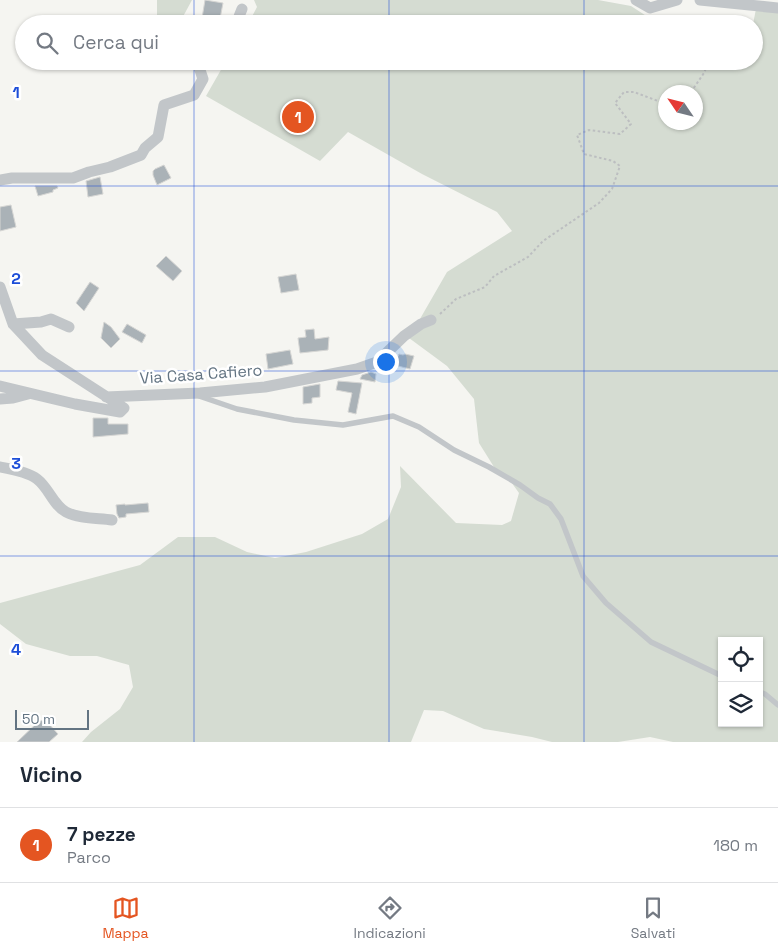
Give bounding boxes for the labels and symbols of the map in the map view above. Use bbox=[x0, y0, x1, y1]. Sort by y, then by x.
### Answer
text: 1 bbox=[12, 82, 20, 103]
north arrow bbox=[658, 85, 703, 130]
pin: 1 bbox=[282, 98, 314, 136]
text: 2 bbox=[11, 268, 21, 289]
your location bbox=[373, 349, 399, 375]
street label: Via Casa Cafiero bbox=[139, 359, 263, 389]
text: 3 bbox=[11, 453, 21, 474]
text: 4 bbox=[11, 639, 21, 660]
scale bar bbox=[15, 707, 89, 730]

